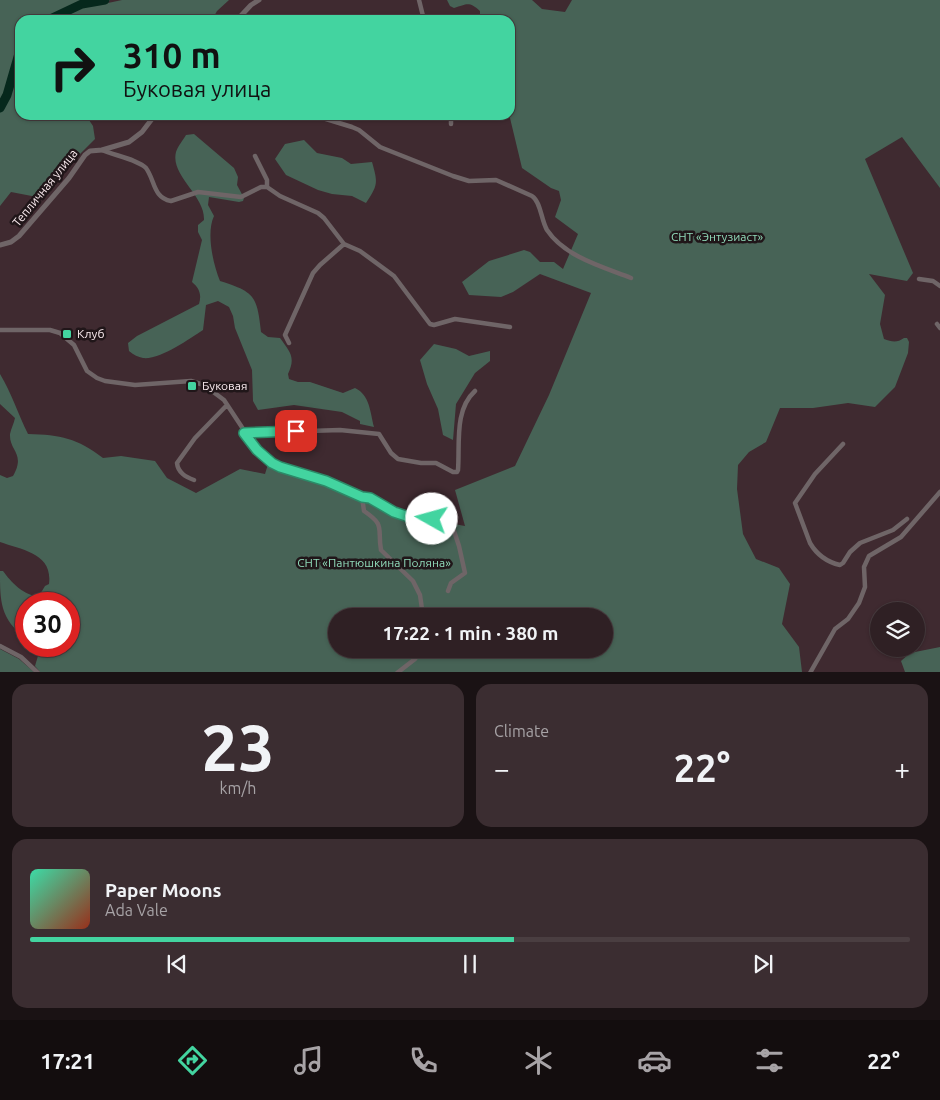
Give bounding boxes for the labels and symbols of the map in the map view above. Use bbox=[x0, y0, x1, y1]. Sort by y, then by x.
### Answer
street label: Тепличная улица bbox=[10, 147, 80, 229]
park label: СНТ «Энтузиаст» bbox=[671, 230, 763, 243]
place label: Клуб bbox=[77, 327, 104, 340]
marker: Клуб bbox=[61, 328, 73, 340]
place label: Буковая bbox=[202, 379, 247, 392]
marker: Буковая bbox=[186, 380, 198, 392]
pin bbox=[275, 410, 317, 452]
position arrow bbox=[405, 492, 457, 544]
park label: СНТ «Пантюшкина Поляна» bbox=[297, 556, 451, 569]
speed limit sign: 30 bbox=[15, 592, 80, 657]

